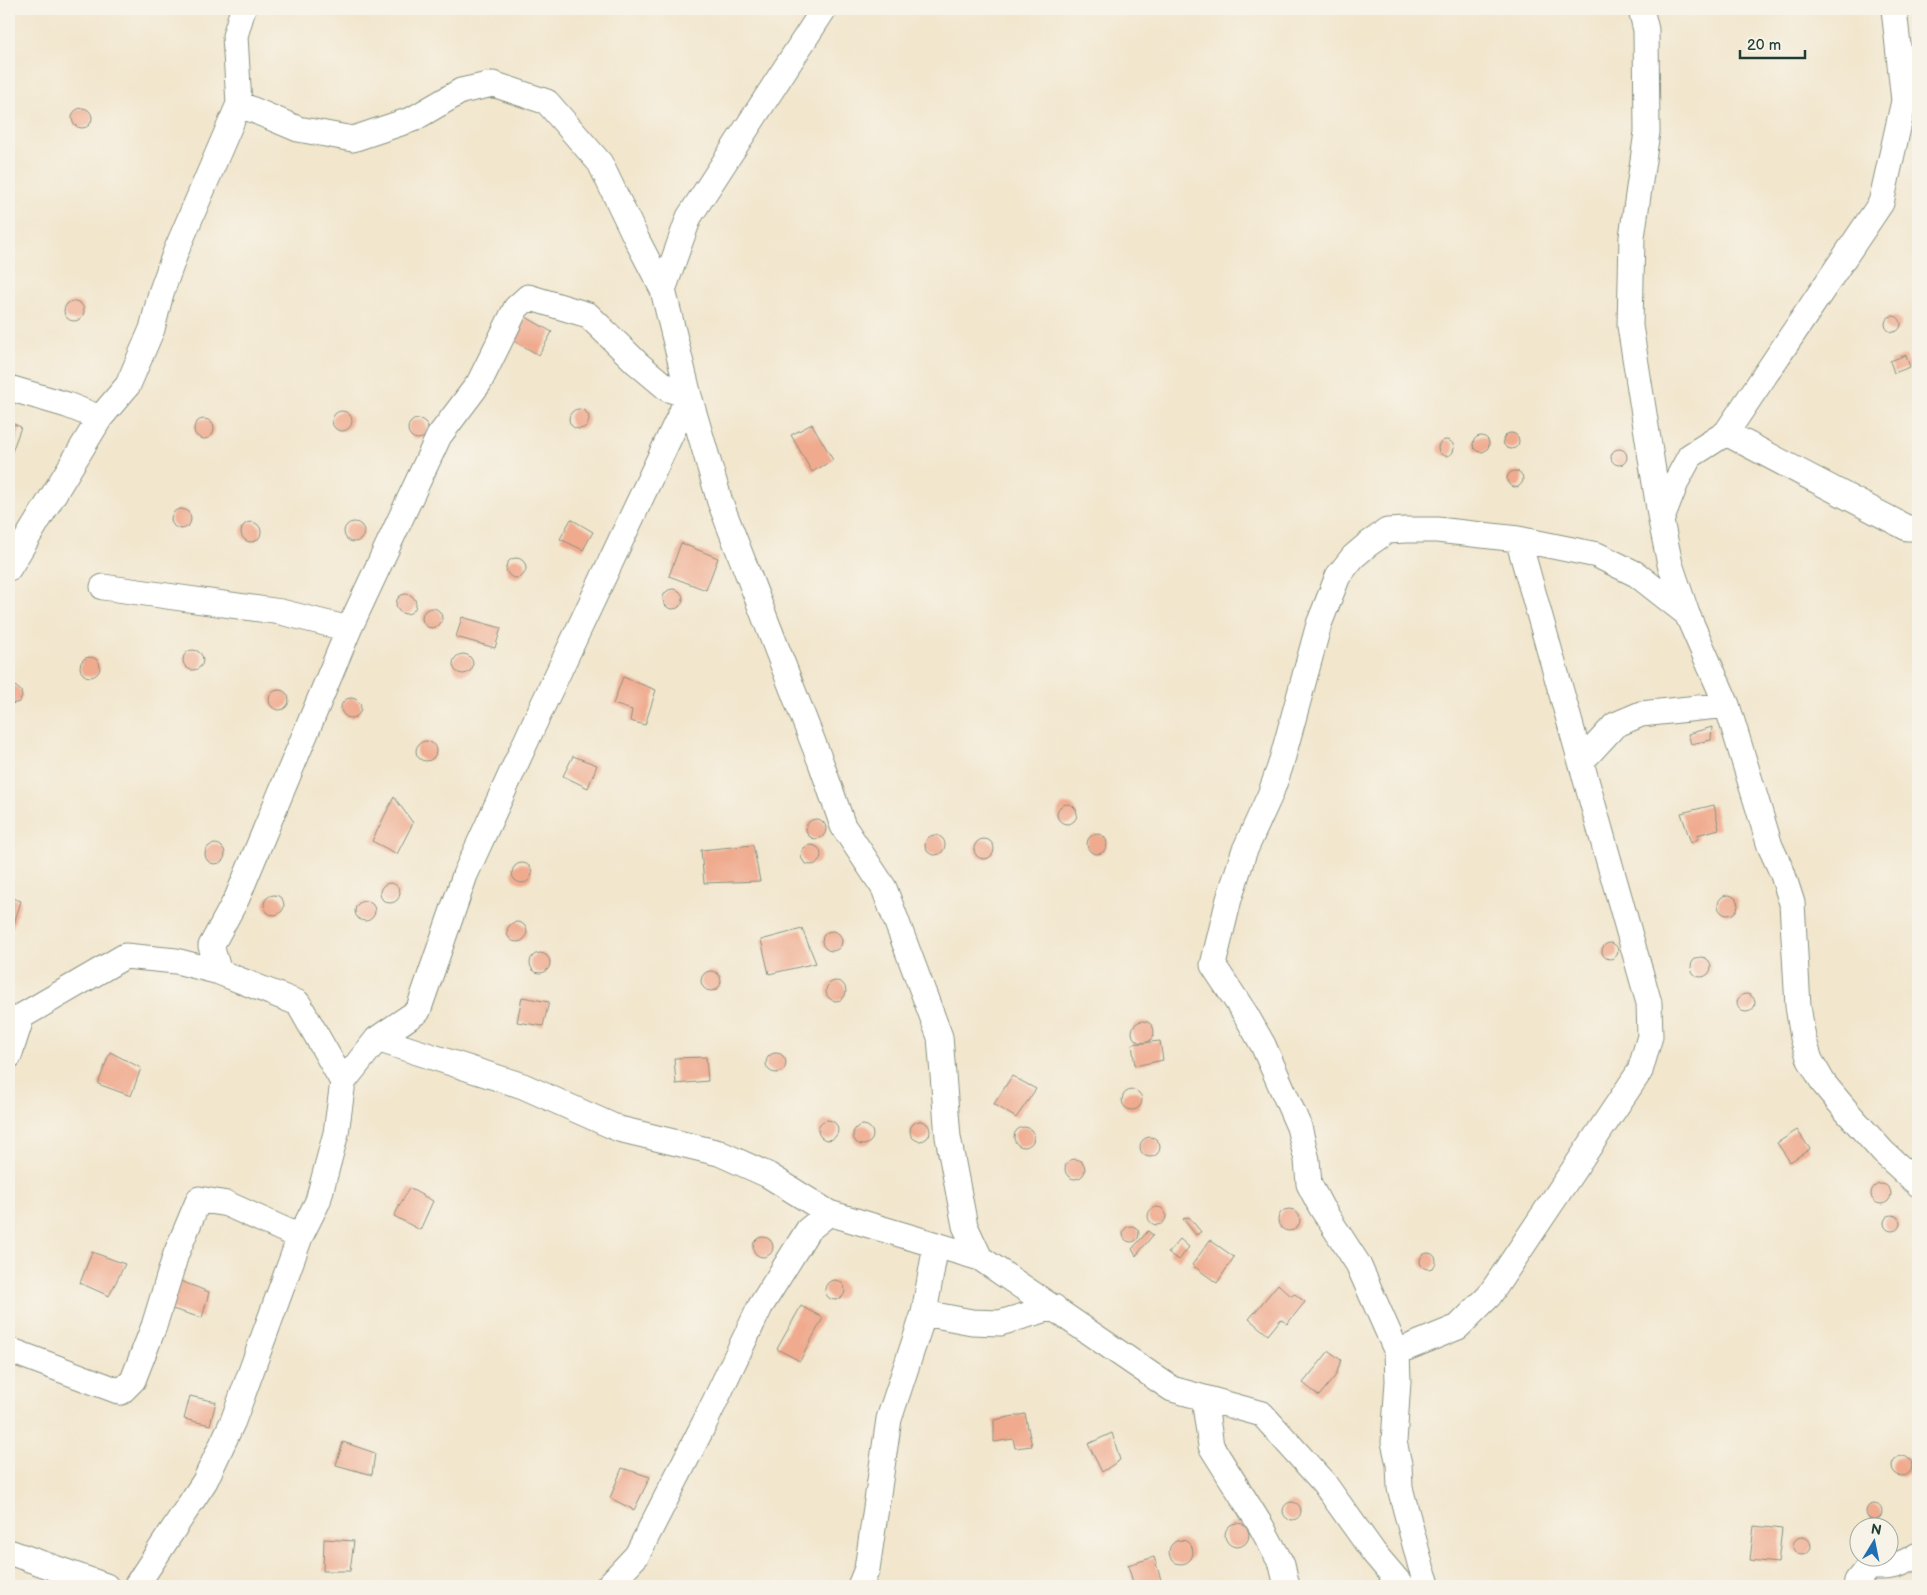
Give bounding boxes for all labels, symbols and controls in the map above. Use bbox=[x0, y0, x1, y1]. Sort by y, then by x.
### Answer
scale bar bbox=[1740, 28, 1804, 60]
text: 20 m bbox=[1747, 36, 1781, 55]
north arrow bbox=[1850, 1518, 1900, 1568]
text: N bbox=[1870, 1520, 1883, 1539]

